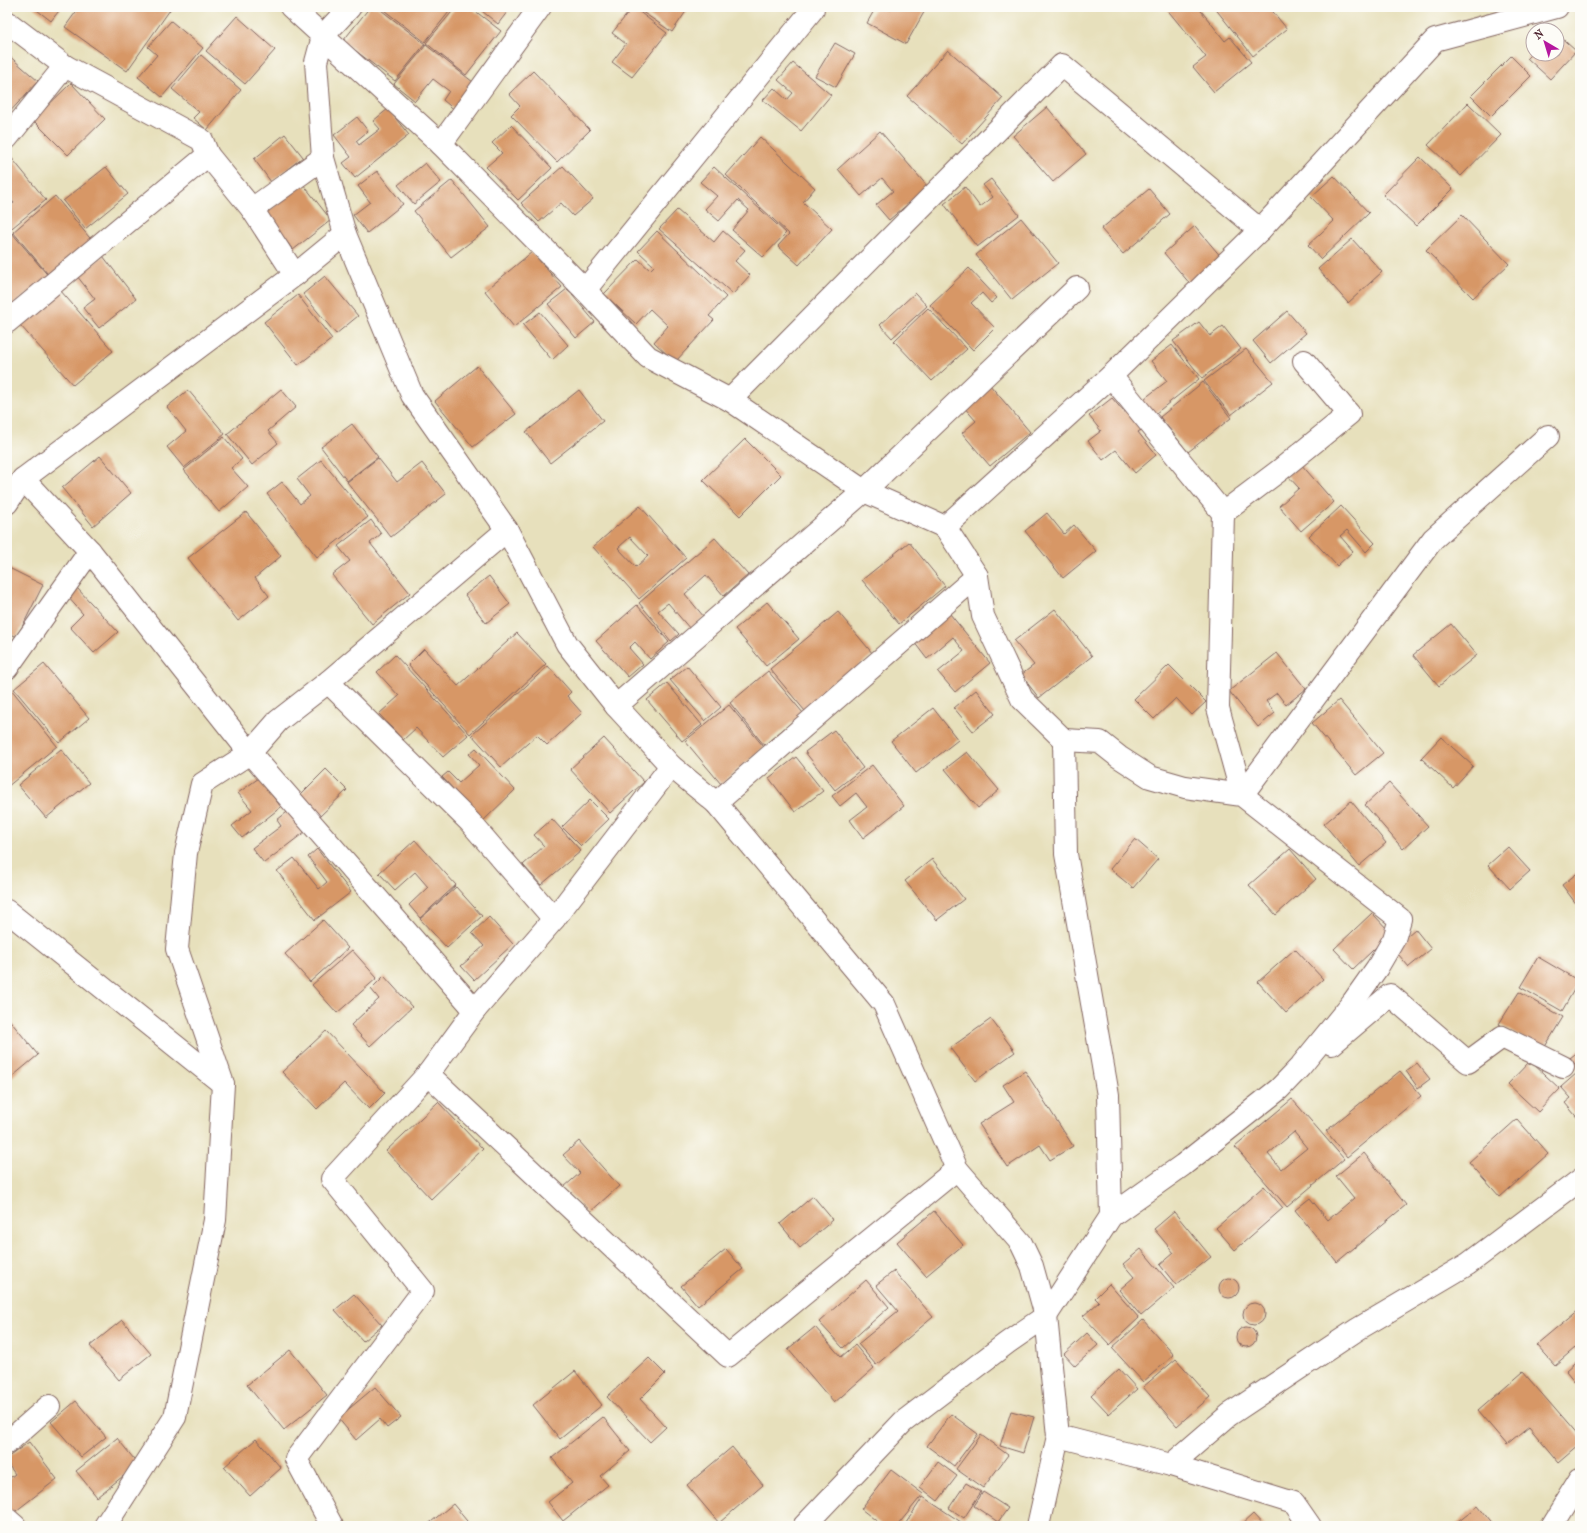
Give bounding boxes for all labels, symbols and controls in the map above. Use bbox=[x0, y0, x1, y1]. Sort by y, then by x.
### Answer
north arrow bbox=[1525, 22, 1565, 62]
text: N bbox=[1532, 26, 1547, 42]

